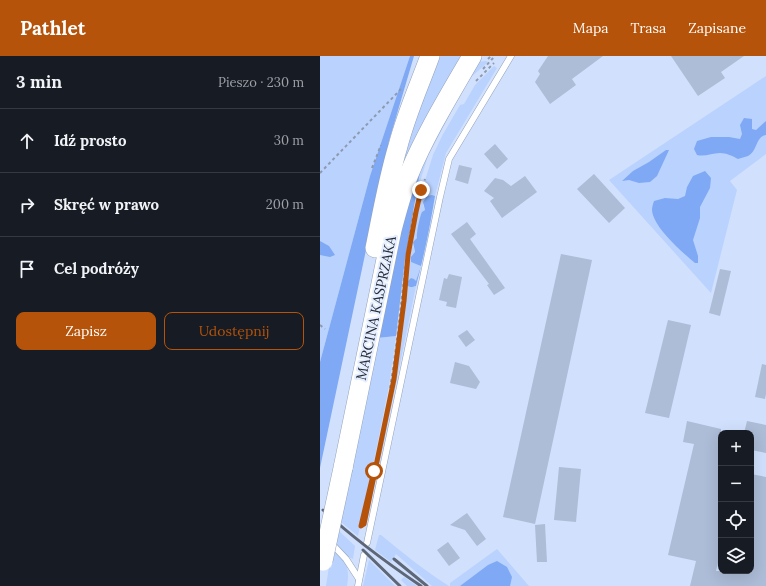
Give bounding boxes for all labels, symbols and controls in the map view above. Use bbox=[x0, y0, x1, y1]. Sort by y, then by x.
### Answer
text: Pathlet bbox=[20, 16, 85, 40]
text: Mapa bbox=[573, 19, 608, 37]
text: Trasa bbox=[630, 19, 666, 37]
text: Zapisane bbox=[688, 19, 746, 37]
text: 3 min bbox=[16, 71, 62, 93]
text: Pieszo · 230 m bbox=[218, 74, 304, 91]
icon: ahead bbox=[16, 130, 38, 152]
text: Idź prosto bbox=[54, 131, 127, 150]
text: 30 m bbox=[274, 132, 304, 149]
route end bbox=[412, 181, 430, 199]
icon: right bbox=[16, 194, 38, 216]
text: Skręć w prawo bbox=[54, 195, 159, 214]
text: 200 m bbox=[266, 196, 304, 213]
street label: MARCINA KASPRZAKA bbox=[352, 234, 400, 382]
icon: arrive bbox=[16, 258, 38, 280]
text: Cel podróży bbox=[54, 259, 139, 278]
button: Zapisz bbox=[16, 312, 156, 350]
button: Udostępnij bbox=[164, 312, 304, 350]
map controls bbox=[718, 430, 754, 574]
button: + bbox=[718, 430, 754, 466]
route start bbox=[365, 462, 383, 480]
button: − bbox=[718, 466, 754, 502]
button: locate bbox=[718, 502, 754, 538]
button: layers bbox=[718, 538, 754, 574]

